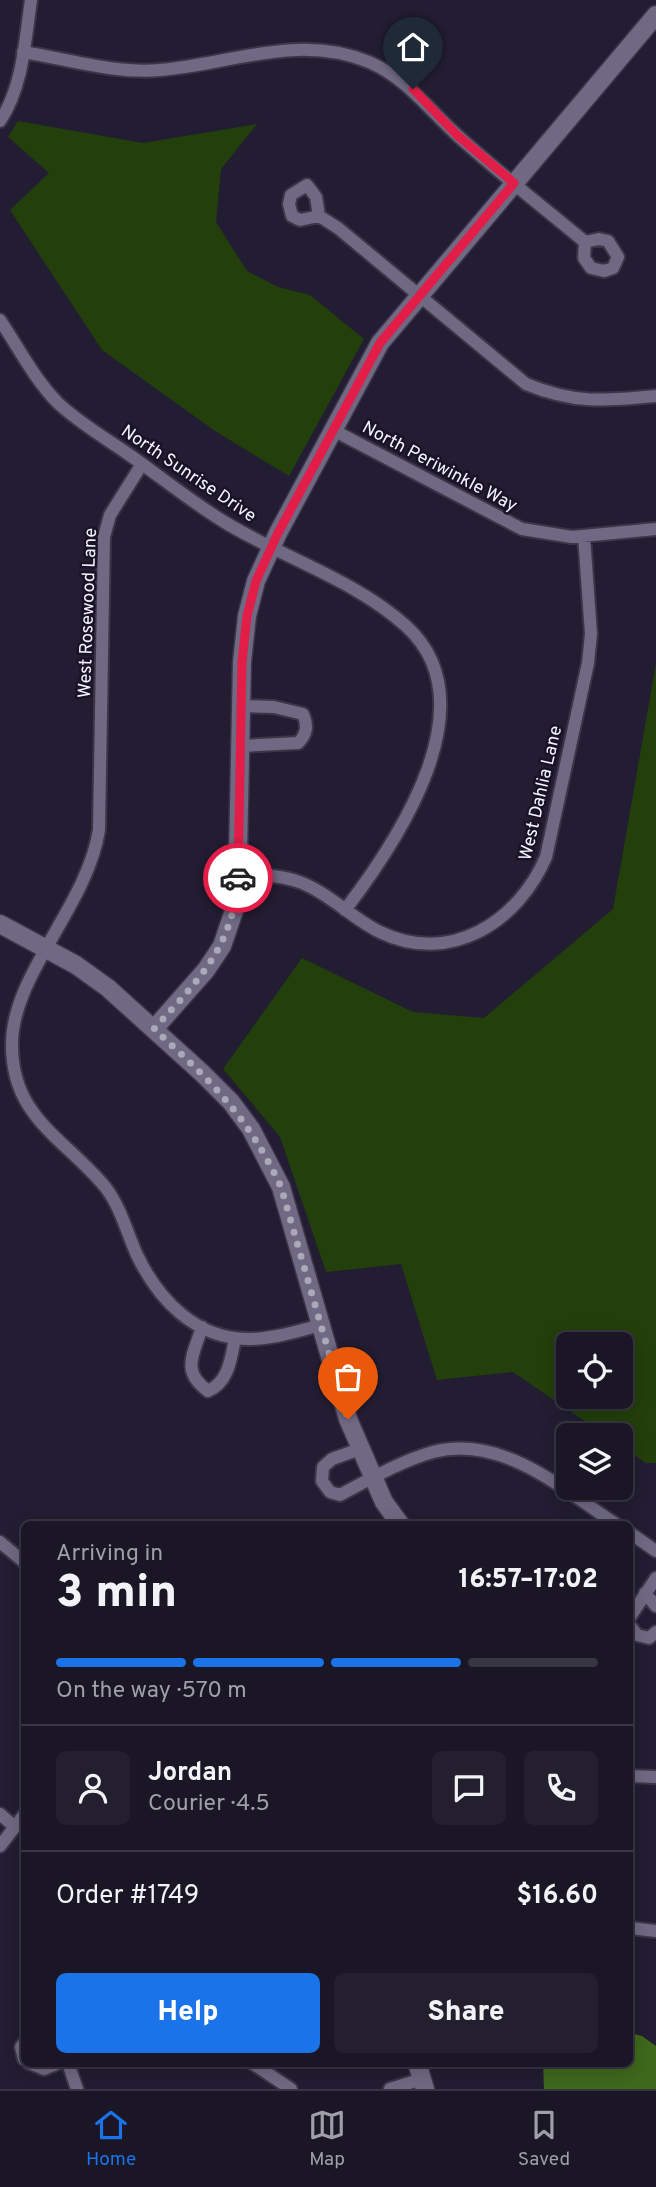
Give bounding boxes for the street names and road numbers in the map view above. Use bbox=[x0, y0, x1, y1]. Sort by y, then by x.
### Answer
street label: North Periwinkle Way bbox=[358, 417, 521, 518]
street label: North Sunrise Drive bbox=[116, 420, 260, 528]
street label: West Rosewood Lane bbox=[74, 528, 103, 699]
street label: West Dahlia Lane bbox=[515, 724, 568, 863]

